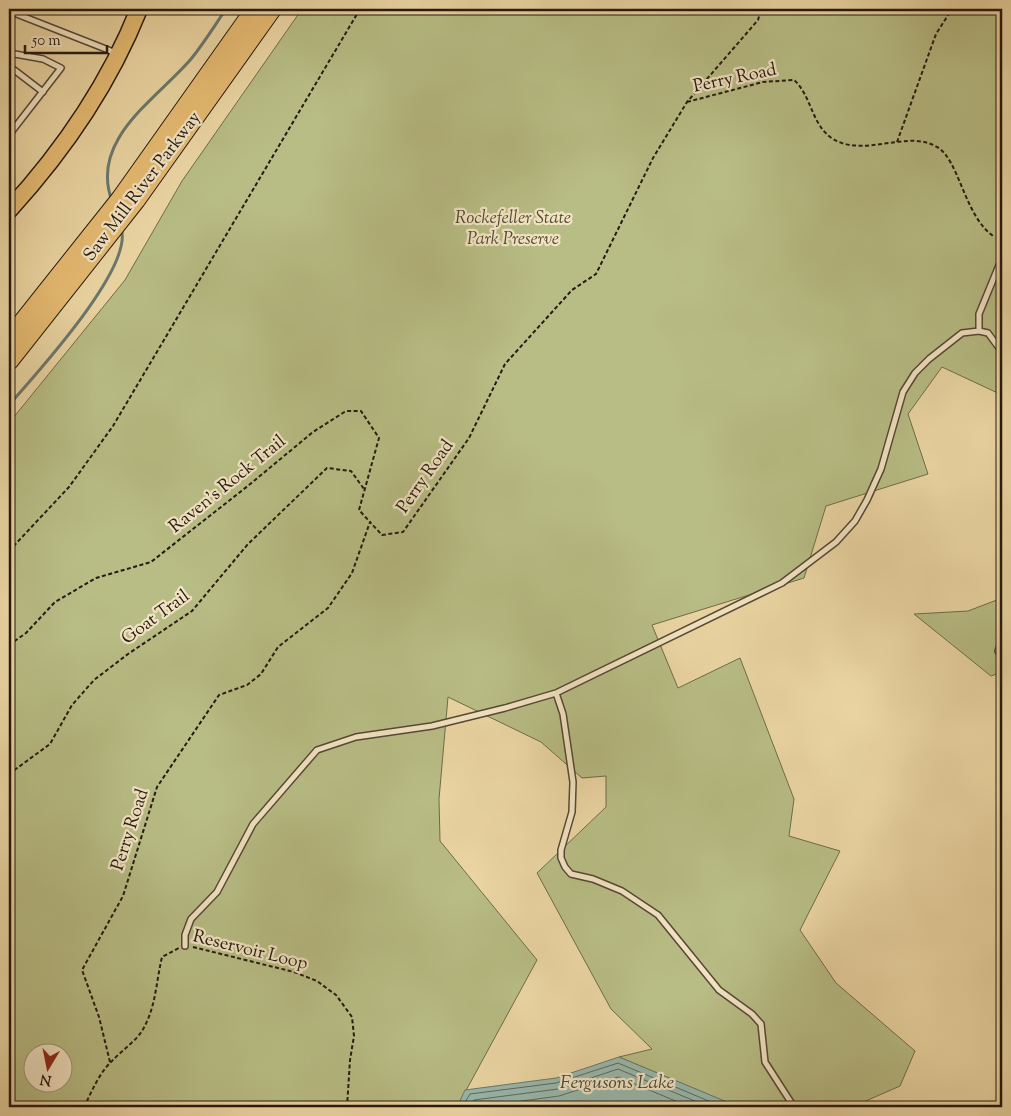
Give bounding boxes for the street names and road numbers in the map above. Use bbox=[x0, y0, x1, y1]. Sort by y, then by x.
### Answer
street label: Perry Road bbox=[691, 57, 779, 101]
street label: Saw Mill River Parkway bbox=[78, 106, 208, 267]
street label: Raven's Rock Trail bbox=[164, 430, 292, 540]
street label: Perry Road bbox=[391, 435, 461, 519]
street label: Goat Trail bbox=[116, 584, 196, 652]
street label: Perry Road bbox=[106, 786, 156, 874]
street label: Reservoir Loop bbox=[190, 924, 310, 978]

